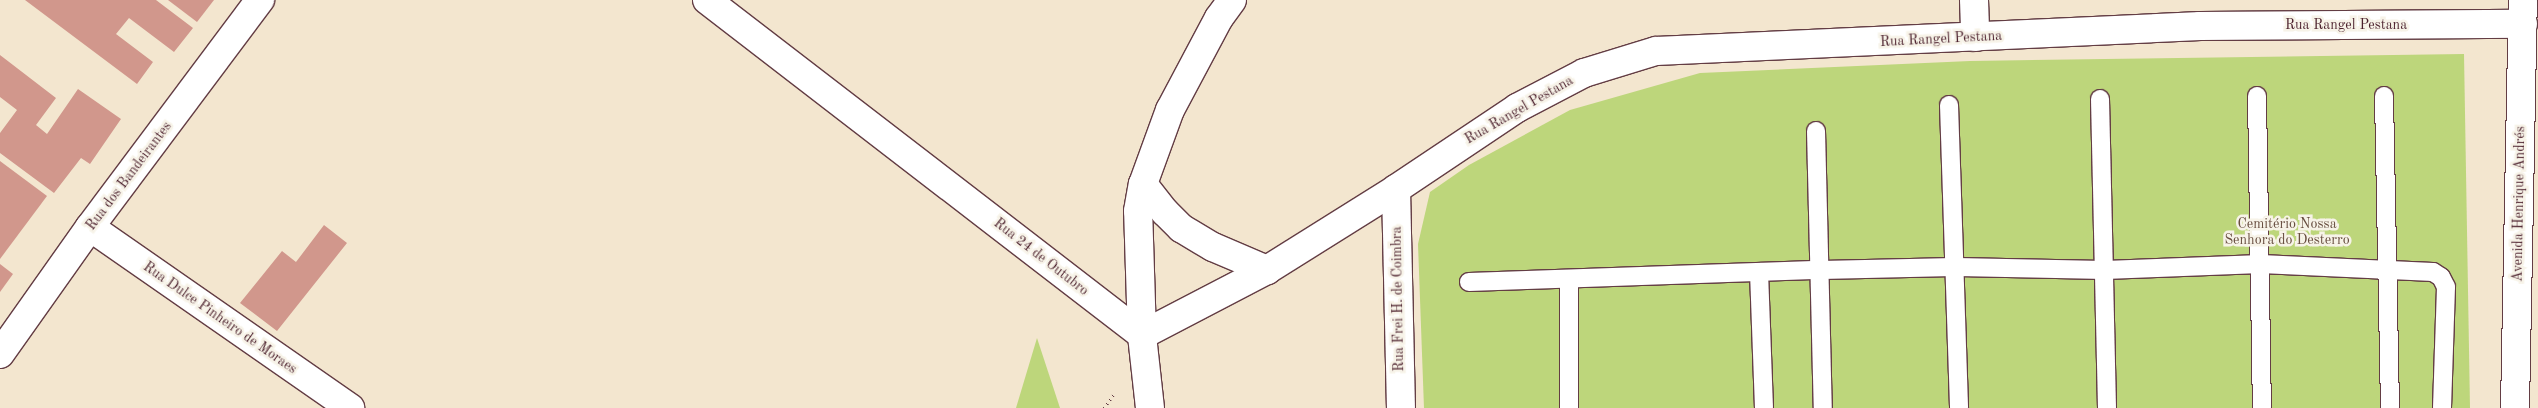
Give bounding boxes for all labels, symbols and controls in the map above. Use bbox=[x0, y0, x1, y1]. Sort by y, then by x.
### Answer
street label: Rua Rangel Pestana bbox=[2285, 17, 2407, 33]
street label: Rua Rangel Pestana bbox=[1880, 27, 2002, 51]
street label: Rua Rangel Pestana bbox=[1462, 72, 1576, 148]
street label: Rua dos Bandeirantes bbox=[83, 118, 175, 234]
street label: Avenida Henrique Andrés bbox=[2509, 126, 2529, 282]
street label: Rua 24 de Outubro bbox=[990, 215, 1092, 299]
park label: Cemitério Nossa Senhora do Desterro bbox=[2224, 216, 2350, 248]
street label: Rua Frei H. de Coimbra bbox=[1388, 226, 1408, 372]
street label: Rua Dulce Pinheiro de Moraes bbox=[140, 258, 300, 378]

